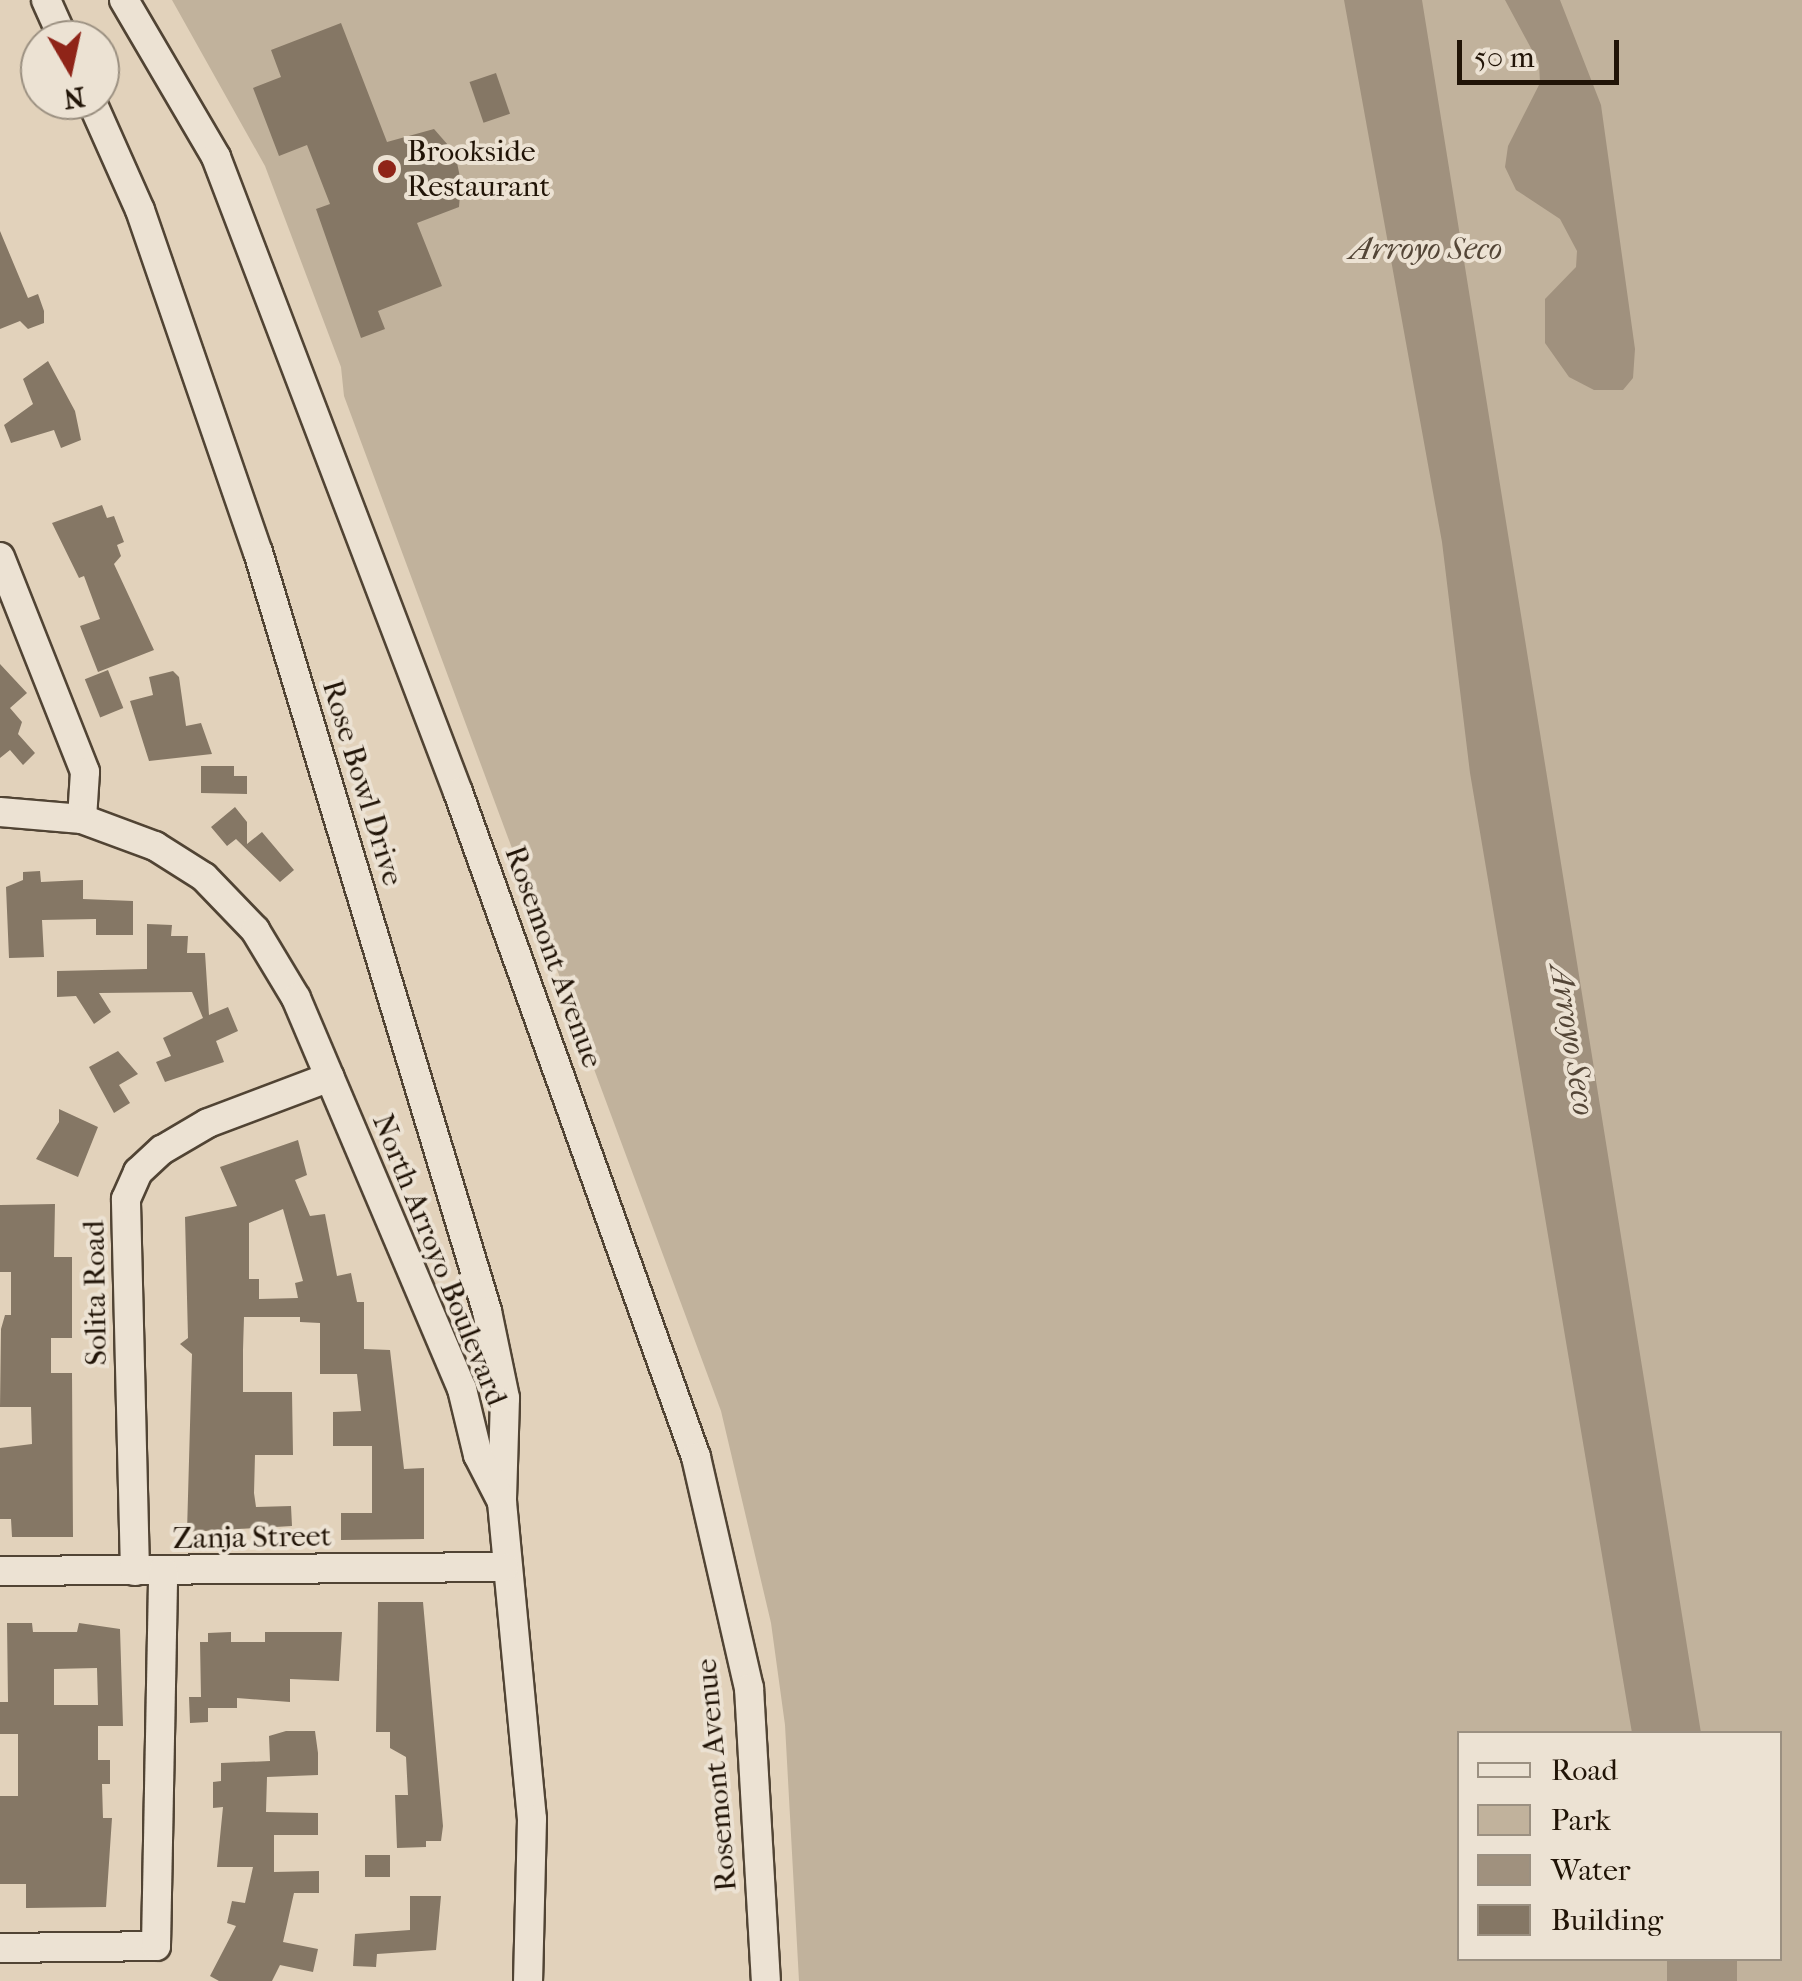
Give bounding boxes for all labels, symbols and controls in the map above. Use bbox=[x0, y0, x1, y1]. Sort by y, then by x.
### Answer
north arrow bbox=[20, 20, 120, 120]
scale bar bbox=[1462, 20, 1624, 82]
text: 50 m bbox=[1474, 40, 1535, 75]
text: N bbox=[61, 80, 88, 116]
place label: Brookside Restaurant bbox=[407, 134, 550, 204]
marker: Brookside Restaurant bbox=[376, 158, 398, 180]
water label: Arroyo Seco bbox=[1350, 230, 1502, 268]
street label: Rose Bowl Drive bbox=[314, 676, 410, 890]
street label: Rosemont Avenue bbox=[496, 841, 610, 1073]
water label: Arroyo Seco bbox=[1541, 962, 1603, 1118]
street label: North Arroyo Boulevard bbox=[364, 1109, 514, 1411]
street label: Solita Road bbox=[77, 1220, 115, 1366]
street label: Zanja Street bbox=[172, 1519, 332, 1557]
street label: Rosemont Avenue bbox=[689, 1657, 745, 1893]
legend bbox=[1457, 1731, 1782, 1961]
text: Road bbox=[1551, 1753, 1618, 1788]
text: Park bbox=[1551, 1803, 1611, 1838]
text: Water bbox=[1551, 1853, 1631, 1888]
text: Building bbox=[1551, 1903, 1663, 1938]

